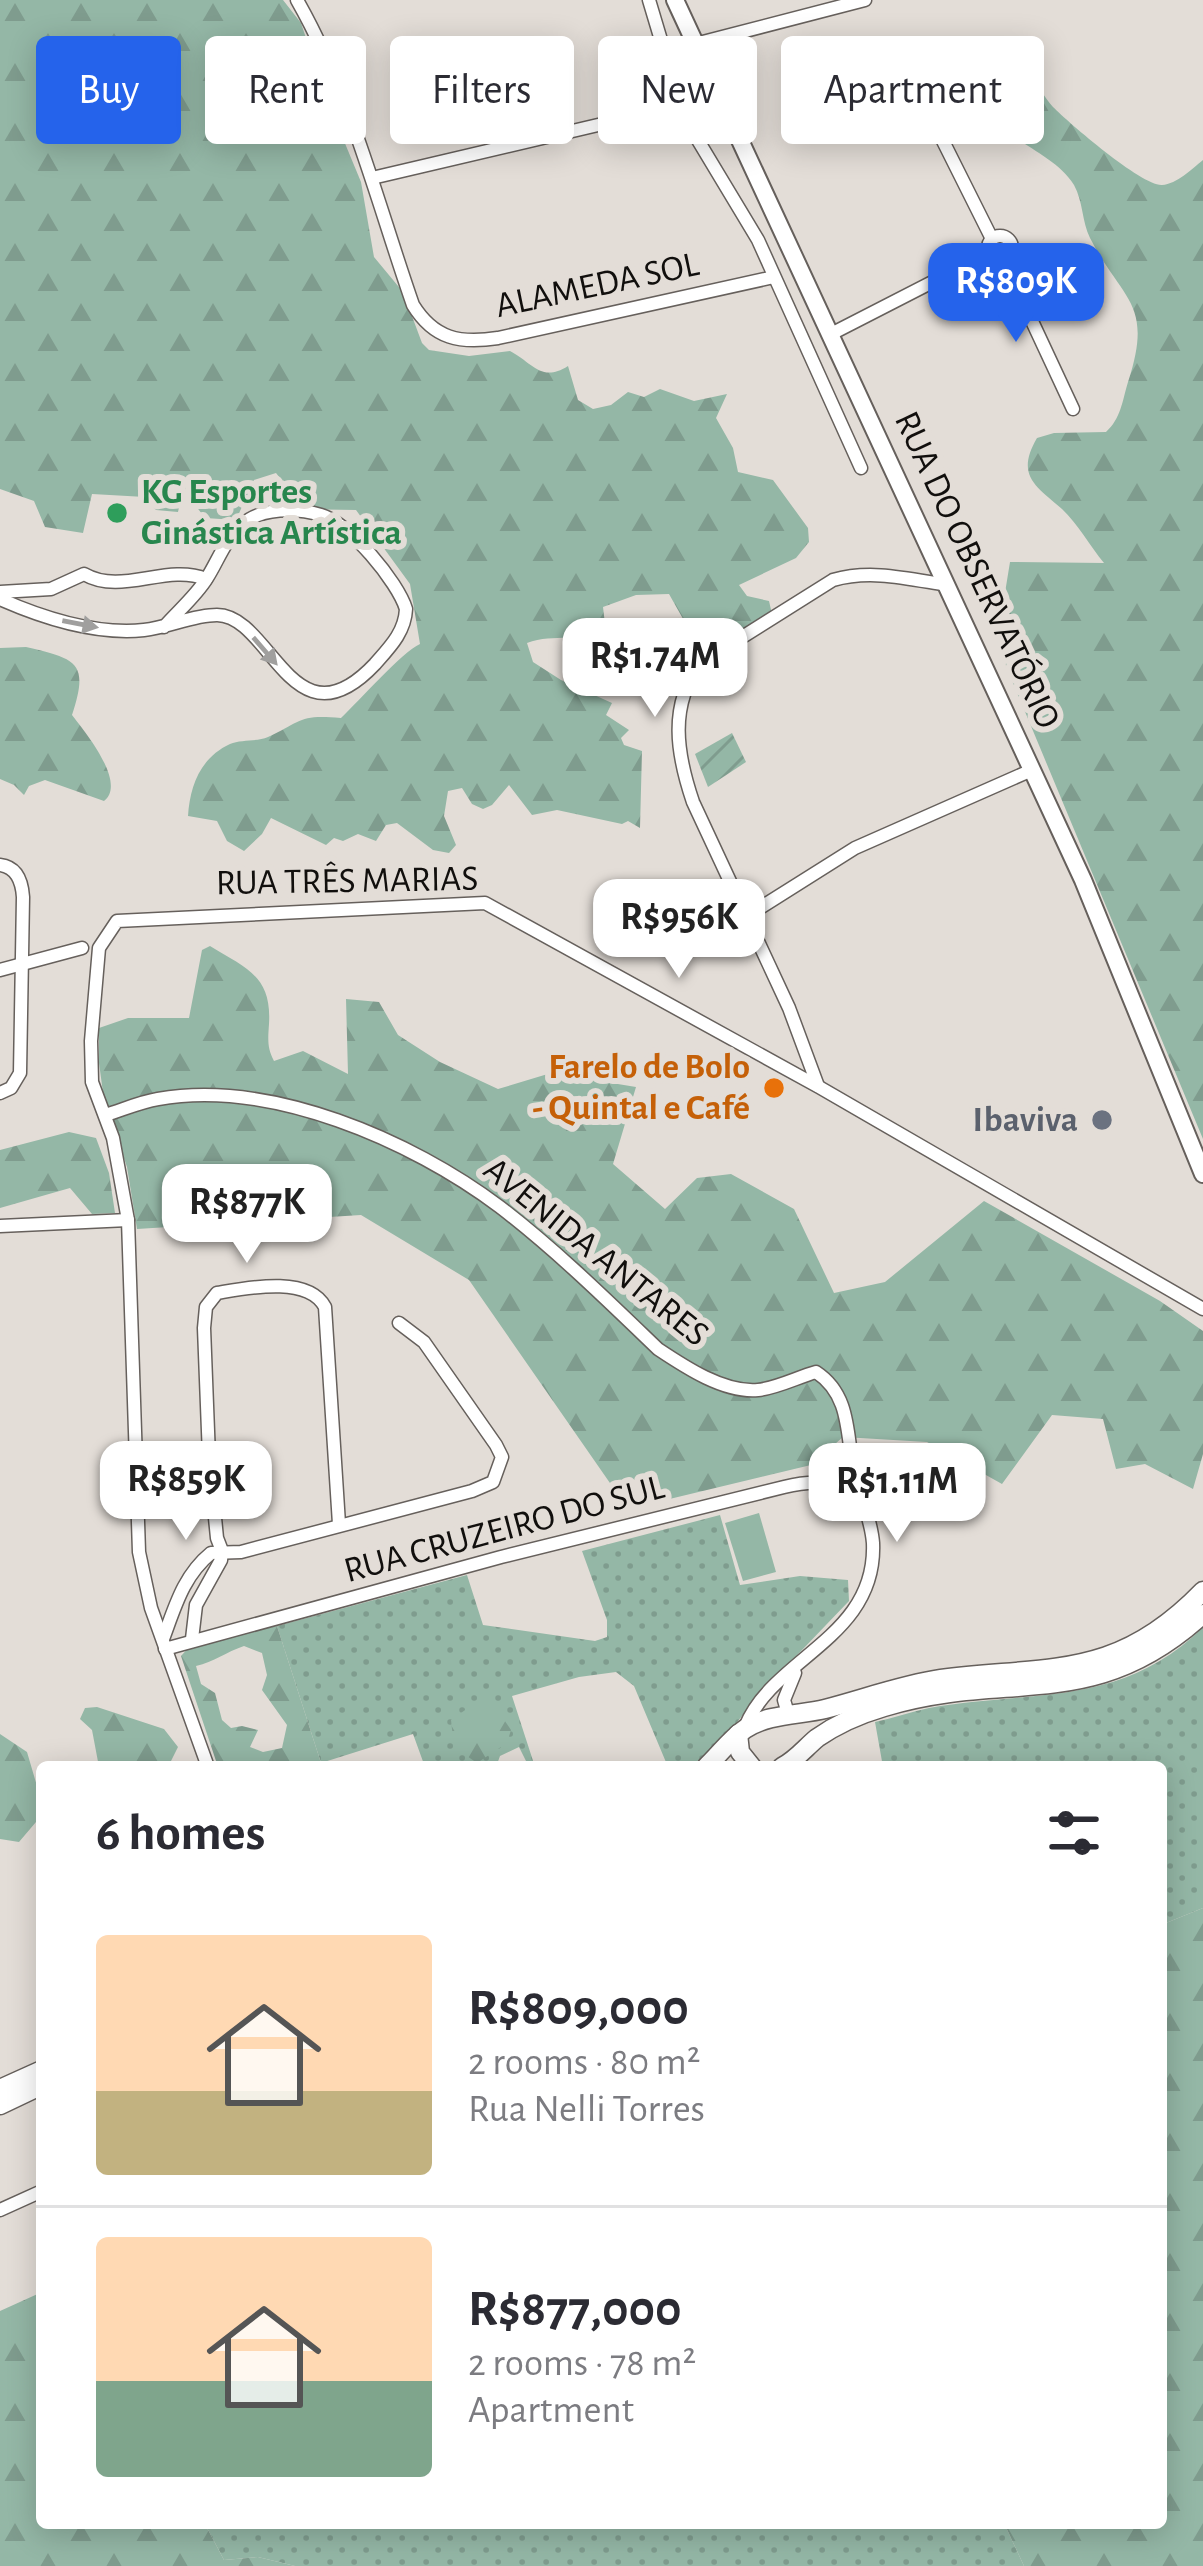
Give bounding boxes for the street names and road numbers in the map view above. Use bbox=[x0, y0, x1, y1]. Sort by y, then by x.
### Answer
street label: ALAMEDA SOL bbox=[492, 246, 702, 324]
street label: RUA DO OBSERVATÓRIO bbox=[888, 405, 1068, 734]
street label: RUA TRÊS MARIAS bbox=[215, 858, 479, 901]
street label: AVENIDA ANTARES bbox=[477, 1151, 715, 1353]
street label: RUA CRUZEIRO DO SUL bbox=[340, 1469, 668, 1589]

